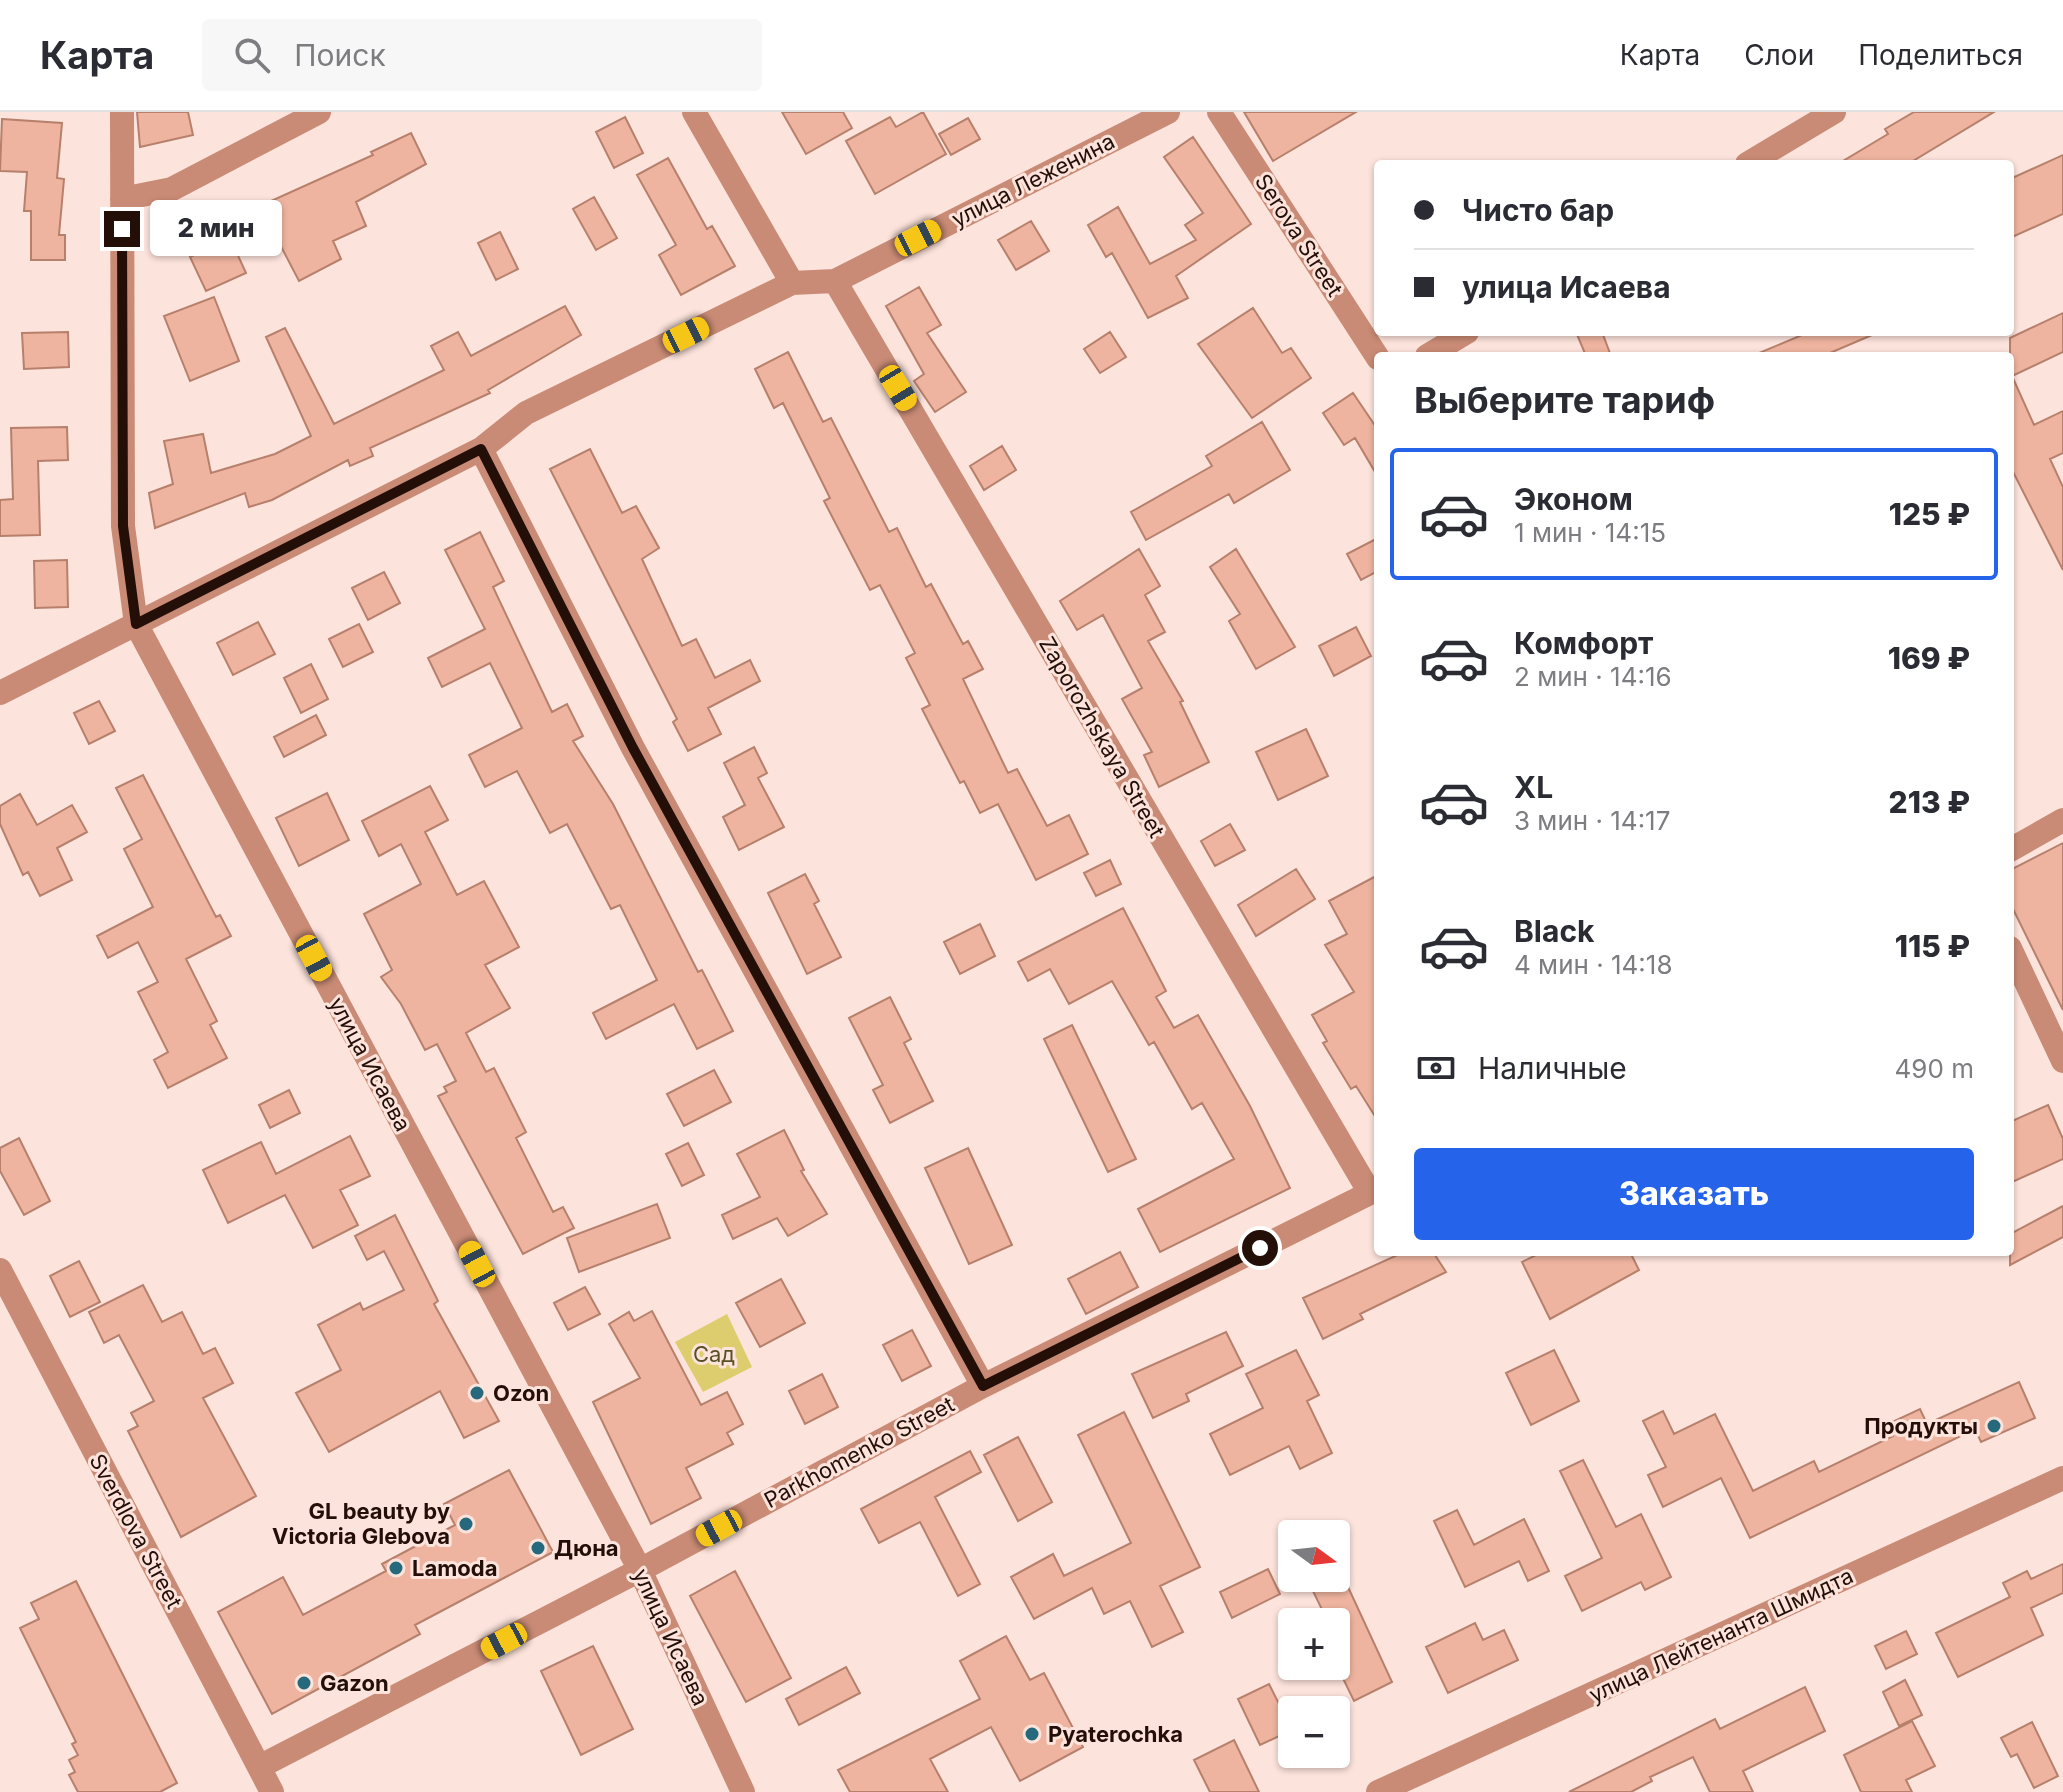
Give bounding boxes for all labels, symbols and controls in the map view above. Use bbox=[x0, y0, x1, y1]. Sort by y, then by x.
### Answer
search box bbox=[202, 19, 762, 91]
text: Карта bbox=[40, 32, 154, 78]
icon: search bbox=[230, 33, 274, 77]
text: Поиск bbox=[294, 37, 386, 73]
text: Карта bbox=[1620, 38, 1700, 72]
text: Слои bbox=[1744, 38, 1814, 72]
text: Поделиться bbox=[1858, 38, 2023, 72]
street label: улица Леженина bbox=[947, 128, 1119, 232]
street label: Serova Street bbox=[1250, 169, 1348, 301]
text: Чисто бар bbox=[1462, 192, 1614, 228]
callout: 2 мин bbox=[150, 201, 282, 257]
route end bbox=[104, 211, 140, 247]
text: 2 мин bbox=[178, 212, 254, 243]
car bbox=[891, 216, 945, 260]
text: улица Исаева bbox=[1462, 269, 1671, 305]
car bbox=[659, 314, 713, 356]
car bbox=[875, 361, 921, 415]
text: Выберите тариф bbox=[1414, 378, 1715, 422]
icon: car bbox=[1418, 478, 1490, 550]
text: Эконом bbox=[1514, 481, 1633, 517]
text: 125 ₽ bbox=[1889, 496, 1970, 532]
text: 1 мин · 14:15 bbox=[1514, 517, 1666, 548]
icon: car bbox=[1418, 622, 1490, 694]
text: Комфорт bbox=[1514, 625, 1653, 661]
street label: Zaporozhskaya Street bbox=[1034, 632, 1170, 842]
text: 169 ₽ bbox=[1888, 640, 1970, 676]
text: 2 мин · 14:16 bbox=[1514, 661, 1672, 692]
icon: car bbox=[1418, 766, 1490, 838]
text: XL bbox=[1514, 769, 1553, 805]
text: 213 ₽ bbox=[1889, 784, 1970, 820]
text: 3 мин · 14:17 bbox=[1514, 805, 1670, 836]
icon: car bbox=[1418, 910, 1490, 982]
text: Black bbox=[1514, 913, 1594, 949]
text: 115 ₽ bbox=[1895, 928, 1970, 964]
car bbox=[292, 931, 336, 985]
text: 4 мин · 14:18 bbox=[1514, 949, 1673, 980]
street label: улица Исаева bbox=[324, 993, 416, 1135]
icon: cash bbox=[1414, 1046, 1458, 1090]
text: Наличные bbox=[1478, 1050, 1627, 1086]
text: 490 m bbox=[1895, 1053, 1974, 1084]
button: Заказать bbox=[1414, 1148, 1974, 1240]
route start bbox=[1242, 1230, 1278, 1266]
car bbox=[455, 1237, 499, 1291]
park label: Сад bbox=[693, 1341, 735, 1367]
place label: Ozon bbox=[493, 1380, 549, 1406]
marker: Ozon bbox=[468, 1384, 486, 1402]
street label: Parkhomenko Street bbox=[760, 1391, 958, 1513]
place label: Продукты bbox=[1864, 1413, 1978, 1439]
marker: Продукты bbox=[1985, 1417, 2003, 1435]
street label: Sverdlova Street bbox=[84, 1449, 188, 1613]
place label: GL beauty by Victoria Glebova bbox=[272, 1498, 450, 1549]
car bbox=[692, 1506, 746, 1550]
marker: GL beauty by Victoria Glebova bbox=[457, 1515, 475, 1533]
north arrow bbox=[1278, 1520, 1350, 1592]
map controls bbox=[1278, 1520, 1350, 1768]
place label: Дюна bbox=[554, 1535, 619, 1561]
marker: Дюна bbox=[529, 1539, 547, 1557]
place label: Lamoda bbox=[412, 1555, 497, 1581]
marker: Lamoda bbox=[387, 1559, 405, 1577]
street label: улица Лейтенанта Шмидта bbox=[1585, 1562, 1857, 1708]
street label: улица Исаева bbox=[628, 1564, 714, 1710]
button: + bbox=[1278, 1608, 1350, 1680]
car bbox=[477, 1619, 531, 1663]
place label: Gazon bbox=[320, 1670, 389, 1696]
marker: Gazon bbox=[295, 1674, 313, 1692]
button: − bbox=[1278, 1696, 1350, 1768]
place label: Pyaterochka bbox=[1048, 1721, 1183, 1747]
marker: Pyaterochka bbox=[1023, 1725, 1041, 1743]

